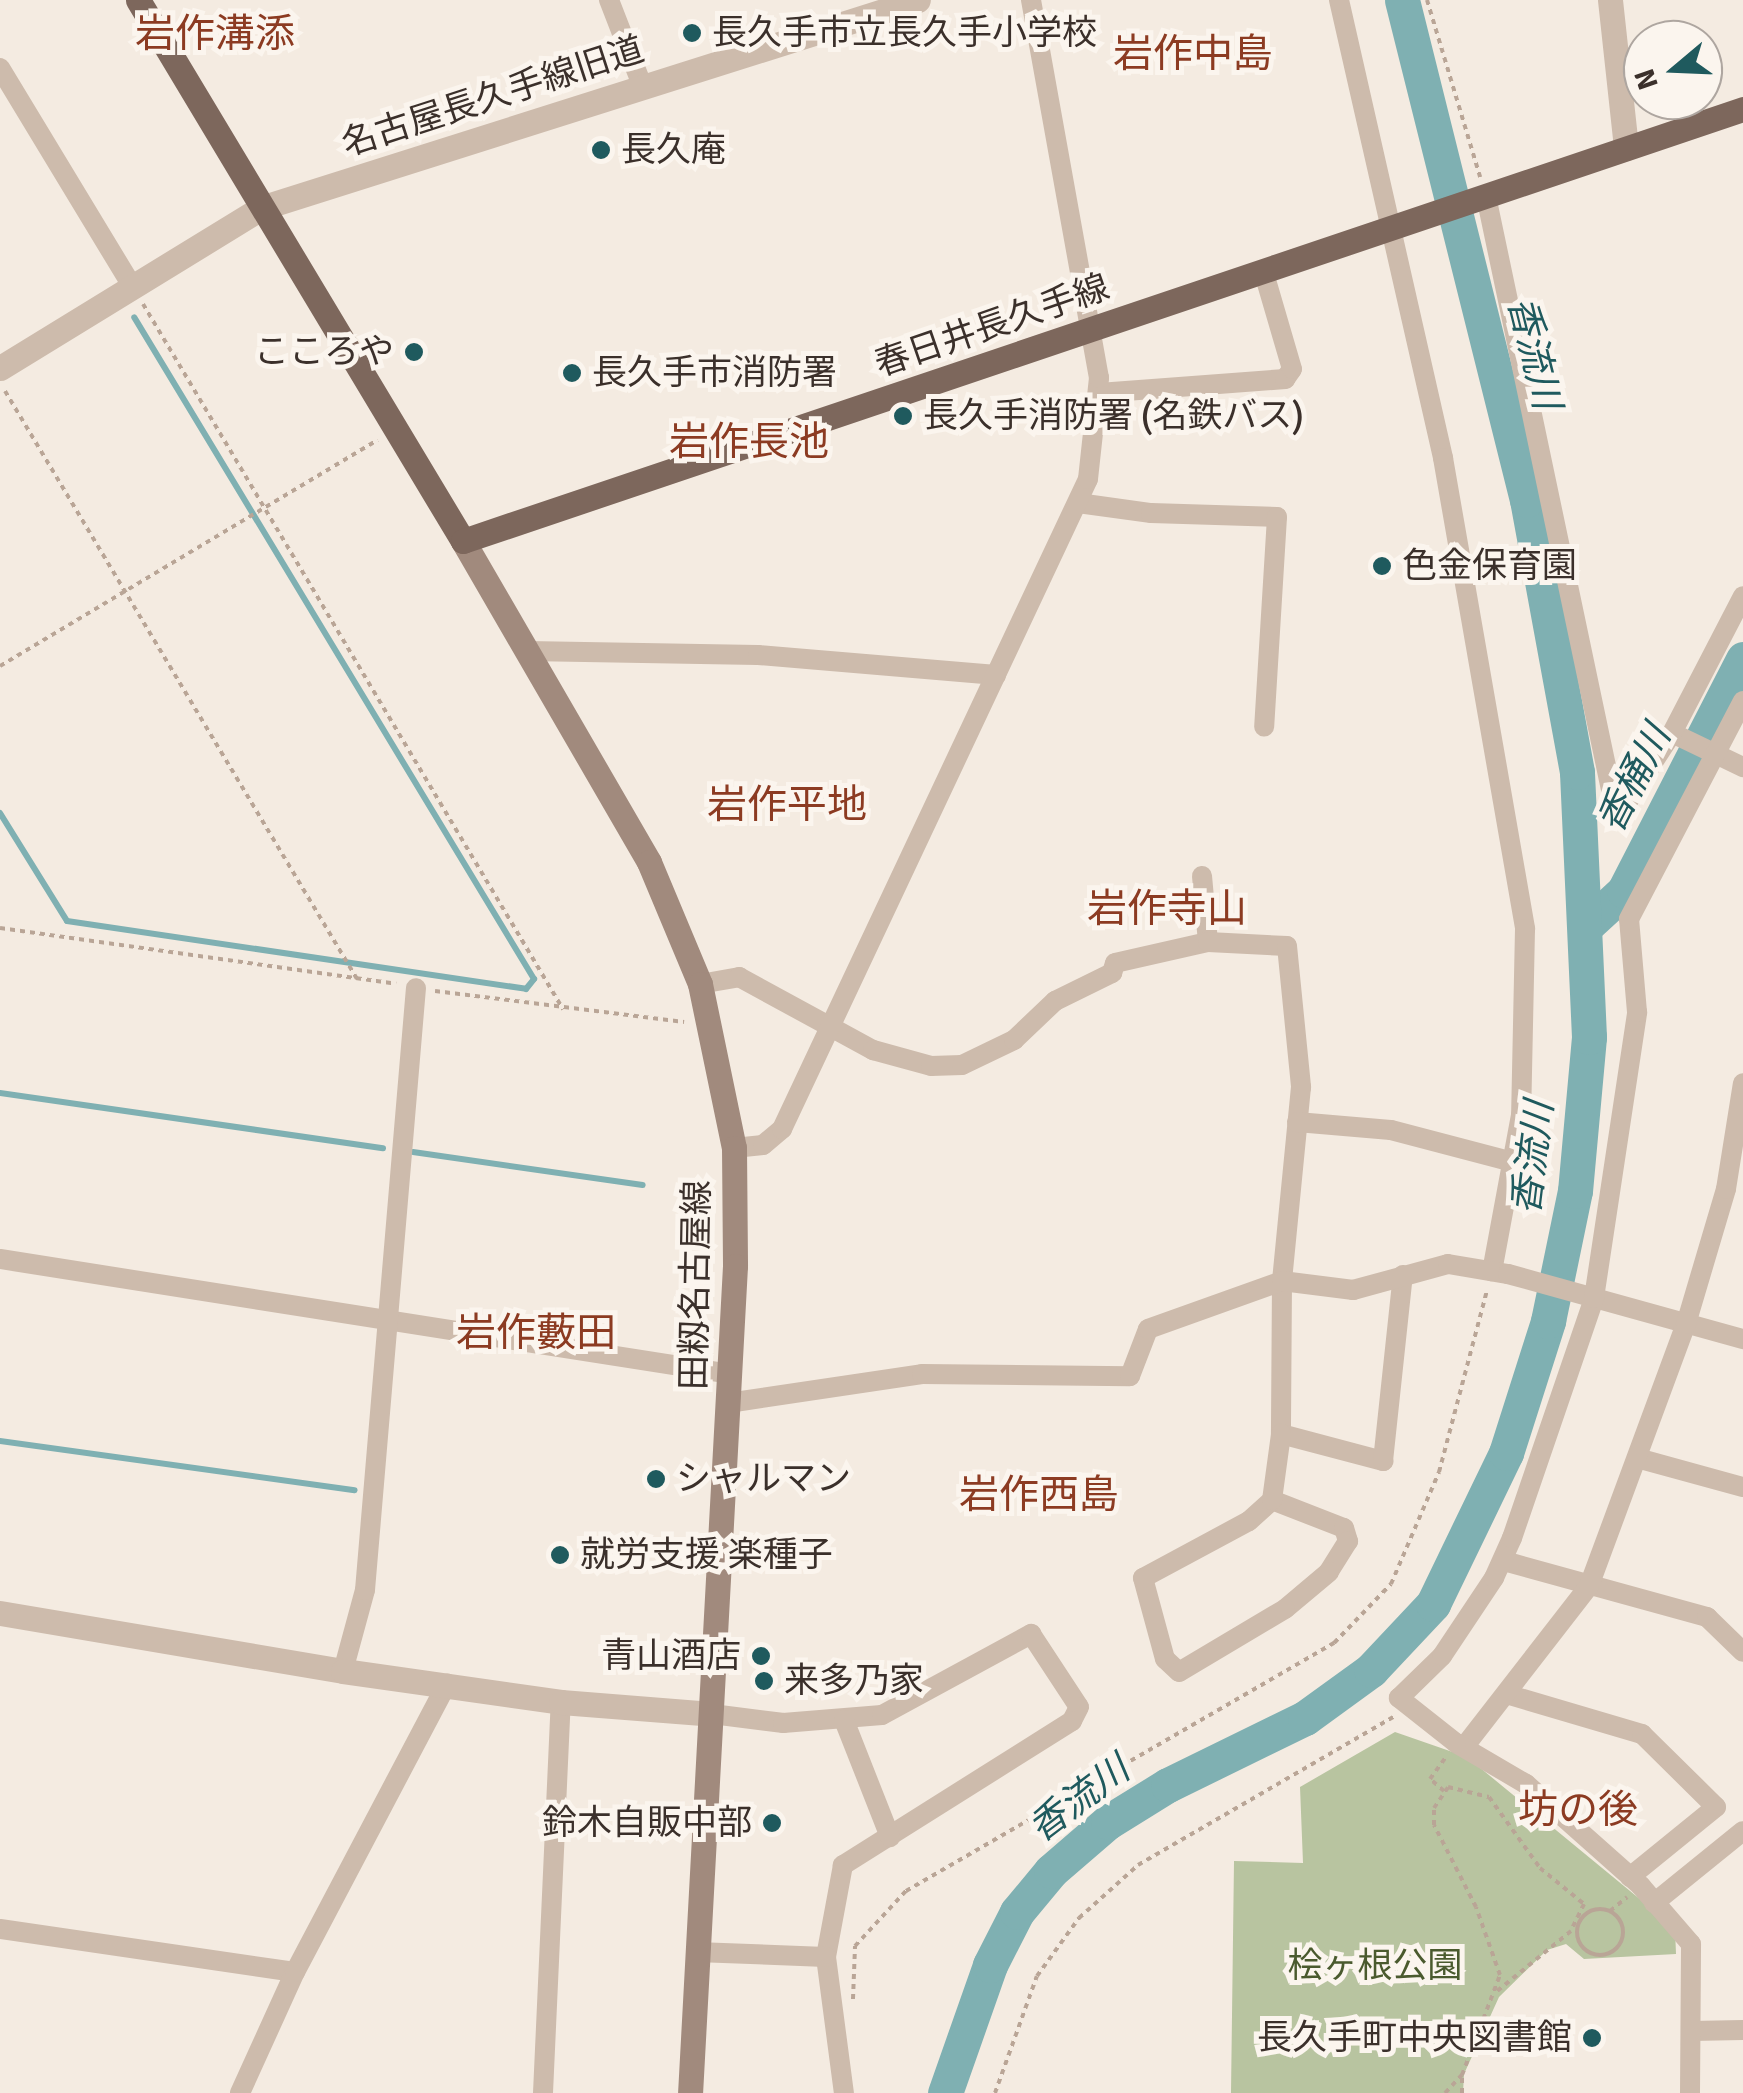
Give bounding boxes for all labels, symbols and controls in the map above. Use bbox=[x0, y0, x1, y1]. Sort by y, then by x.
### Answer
district label: 岩作溝添 bbox=[135, 10, 295, 58]
place label: 長久手市立長久手小学校 bbox=[712, 12, 1097, 54]
north arrow bbox=[1623, 20, 1723, 120]
marker: 長久手市立長久手小学校 bbox=[681, 22, 703, 44]
street label: 名古屋長久手線旧道 bbox=[337, 28, 649, 166]
district label: 岩作中島 bbox=[1113, 30, 1273, 78]
text: N bbox=[1627, 64, 1666, 94]
place label: 長久庵 bbox=[621, 129, 726, 171]
marker: 長久庵 bbox=[590, 139, 612, 161]
street label: 春日井長久手線 bbox=[869, 266, 1115, 386]
water label: 香流川 bbox=[1498, 292, 1570, 414]
place label: こころや bbox=[254, 331, 394, 373]
marker: こころや bbox=[403, 341, 425, 363]
place label: 長久手市消防署 bbox=[592, 352, 837, 394]
marker: 長久手市消防署 bbox=[561, 362, 583, 384]
place label: 長久手消防署 (名鉄バス) bbox=[923, 395, 1304, 437]
marker: 長久手消防署 (名鉄バス) bbox=[892, 405, 914, 427]
district label: 岩作長池 bbox=[669, 418, 829, 466]
place label: 色金保育園 bbox=[1402, 545, 1577, 587]
marker: 色金保育園 bbox=[1371, 555, 1393, 577]
water label: 香桶川 bbox=[1588, 718, 1680, 840]
district label: 岩作平地 bbox=[707, 781, 867, 829]
district label: 岩作寺山 bbox=[1087, 885, 1247, 933]
water label: 香流川 bbox=[1503, 1099, 1563, 1217]
street label: 田籾名古屋線 bbox=[673, 1180, 719, 1390]
district label: 岩作藪田 bbox=[456, 1309, 616, 1357]
place label: シャルマン bbox=[676, 1458, 851, 1500]
marker: シャルマン bbox=[645, 1468, 667, 1490]
district label: 岩作西島 bbox=[959, 1471, 1119, 1519]
place label: 就労支援 楽種子 bbox=[580, 1534, 833, 1576]
marker: 就労支援 楽種子 bbox=[549, 1544, 571, 1566]
place label: 青山酒店 bbox=[601, 1635, 741, 1677]
marker: 青山酒店 bbox=[750, 1645, 772, 1667]
place label: 来多乃家 bbox=[784, 1660, 924, 1702]
marker: 来多乃家 bbox=[753, 1670, 775, 1692]
water label: 香流川 bbox=[1020, 1746, 1138, 1852]
district label: 坊の後 bbox=[1518, 1786, 1638, 1834]
place label: 鈴木自販中部 bbox=[542, 1802, 752, 1844]
marker: 鈴木自販中部 bbox=[761, 1812, 783, 1834]
park label: 桧ヶ根公園 bbox=[1288, 1945, 1462, 1987]
place label: 長久手町中央図書館 bbox=[1257, 2017, 1572, 2059]
marker: 長久手町中央図書館 bbox=[1581, 2027, 1603, 2049]

